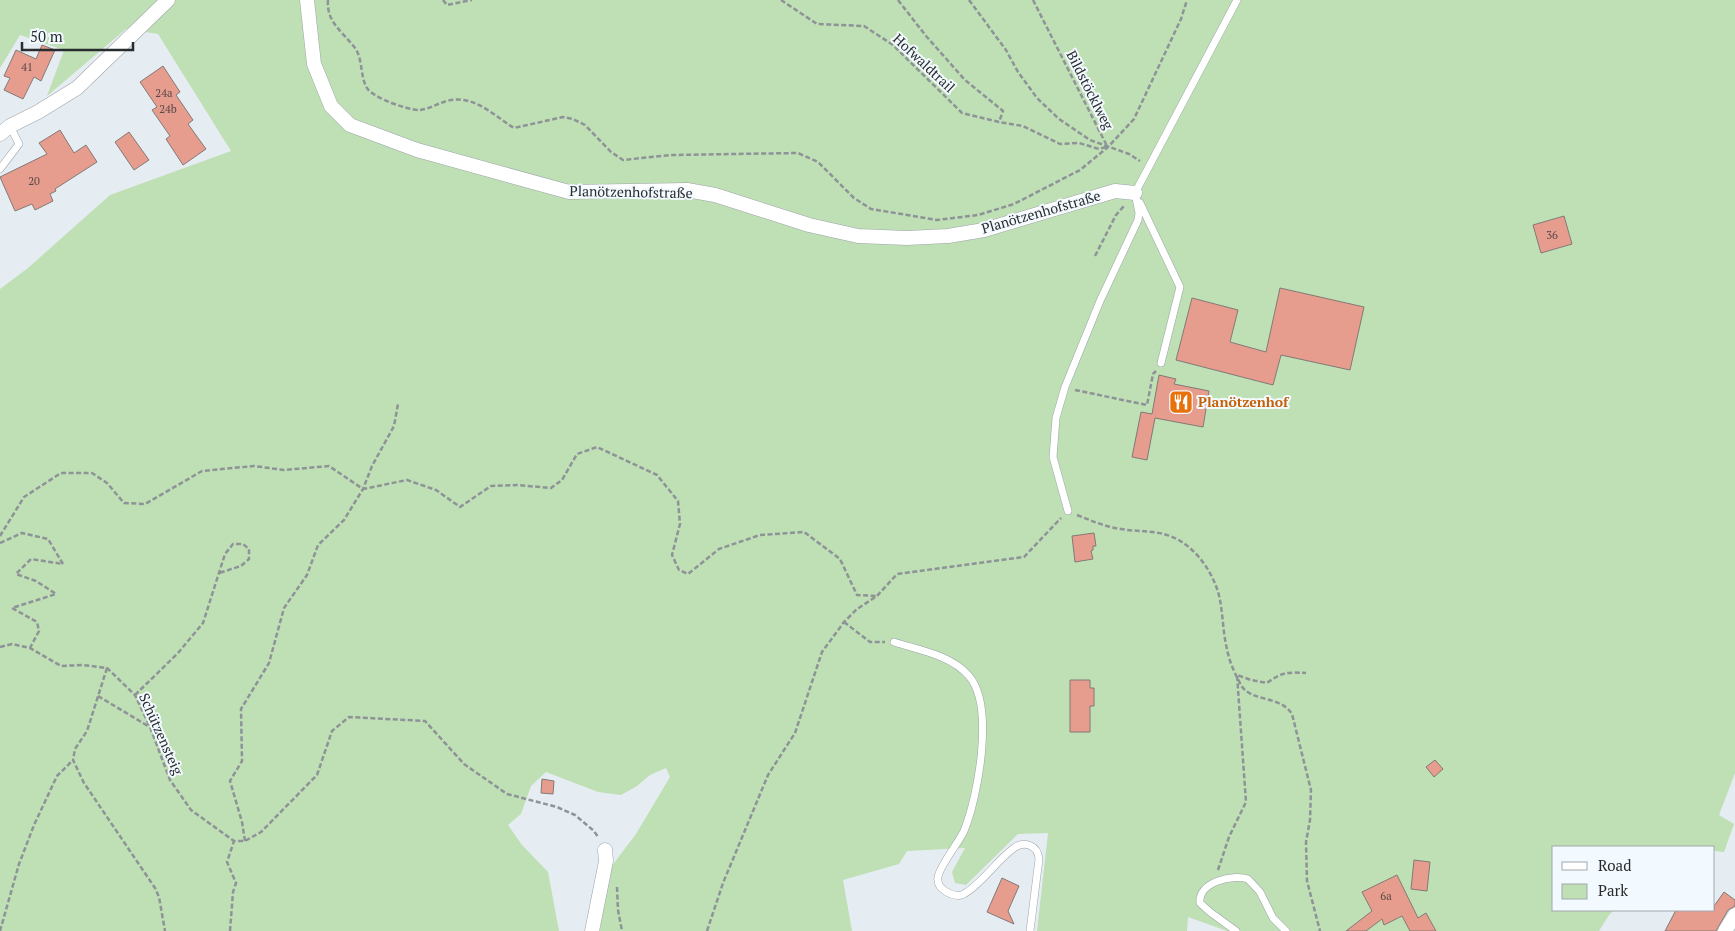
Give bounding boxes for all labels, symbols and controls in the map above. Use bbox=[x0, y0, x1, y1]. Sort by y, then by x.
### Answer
scale bar bbox=[22, 20, 134, 52]
text: 50 m bbox=[30, 26, 63, 46]
street label: Hofwaldtrail bbox=[889, 29, 959, 96]
street label: Bildstöcklweg bbox=[1062, 47, 1119, 133]
house number: 41 bbox=[21, 60, 33, 74]
house number: 24a bbox=[155, 86, 173, 100]
house number: 24b bbox=[159, 102, 177, 116]
house number: 20 bbox=[28, 174, 40, 188]
street label: Planötzenhofstraße bbox=[569, 181, 693, 202]
street label: Planötzenhofstraße bbox=[979, 185, 1103, 238]
house number: 36 bbox=[1546, 228, 1558, 242]
restaurant icon: Planötzenhof bbox=[1168, 389, 1194, 415]
place label: Planötzenhof bbox=[1198, 392, 1290, 411]
street label: Schützensteig bbox=[135, 690, 188, 778]
legend bbox=[1552, 846, 1715, 911]
text: Road bbox=[1598, 855, 1631, 875]
text: Park bbox=[1598, 880, 1628, 900]
house number: 6a bbox=[1380, 889, 1392, 903]

